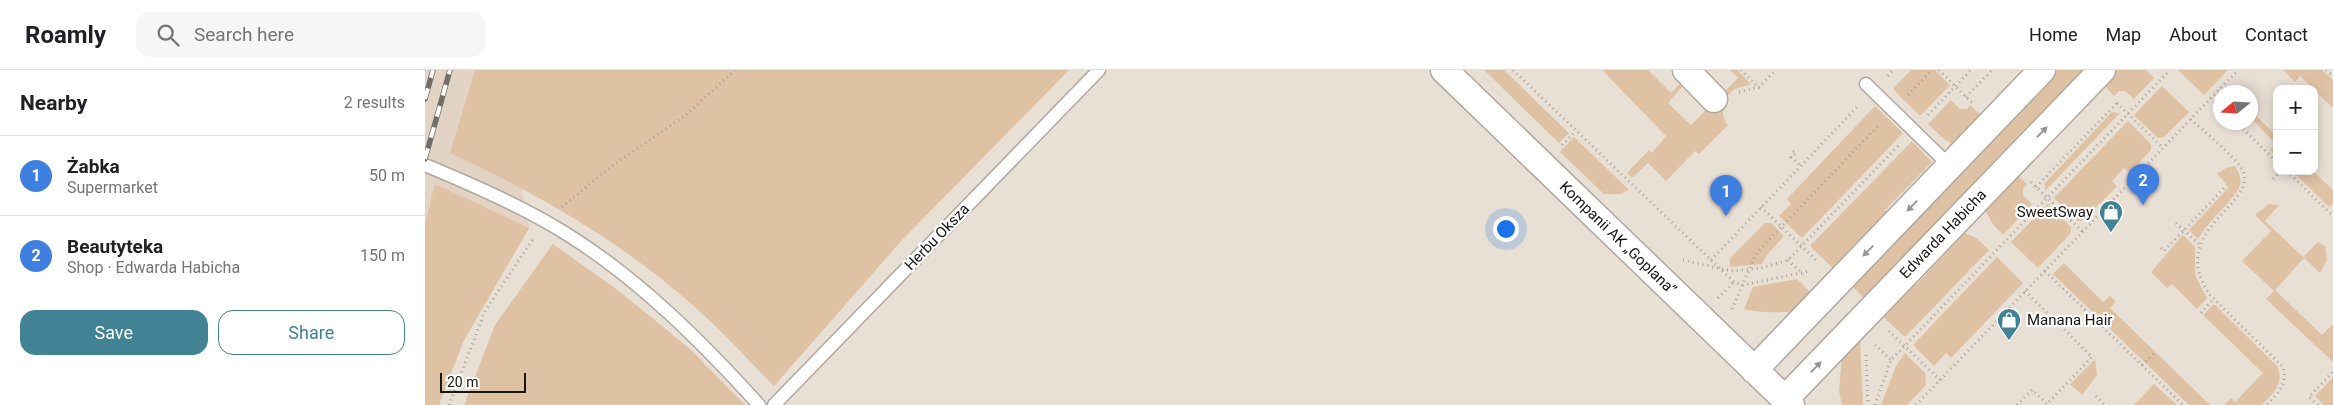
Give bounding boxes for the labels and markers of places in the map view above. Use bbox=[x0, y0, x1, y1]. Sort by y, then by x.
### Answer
pin: 2 bbox=[2127, 164, 2159, 205]
pin: 1 bbox=[1710, 175, 1742, 216]
shop icon: SweetSway bbox=[2098, 199, 2124, 233]
place label: SweetSway bbox=[2017, 203, 2093, 221]
shop icon: Manana Hair bbox=[1996, 307, 2022, 341]
place label: Manana Hair bbox=[2027, 311, 2112, 329]

